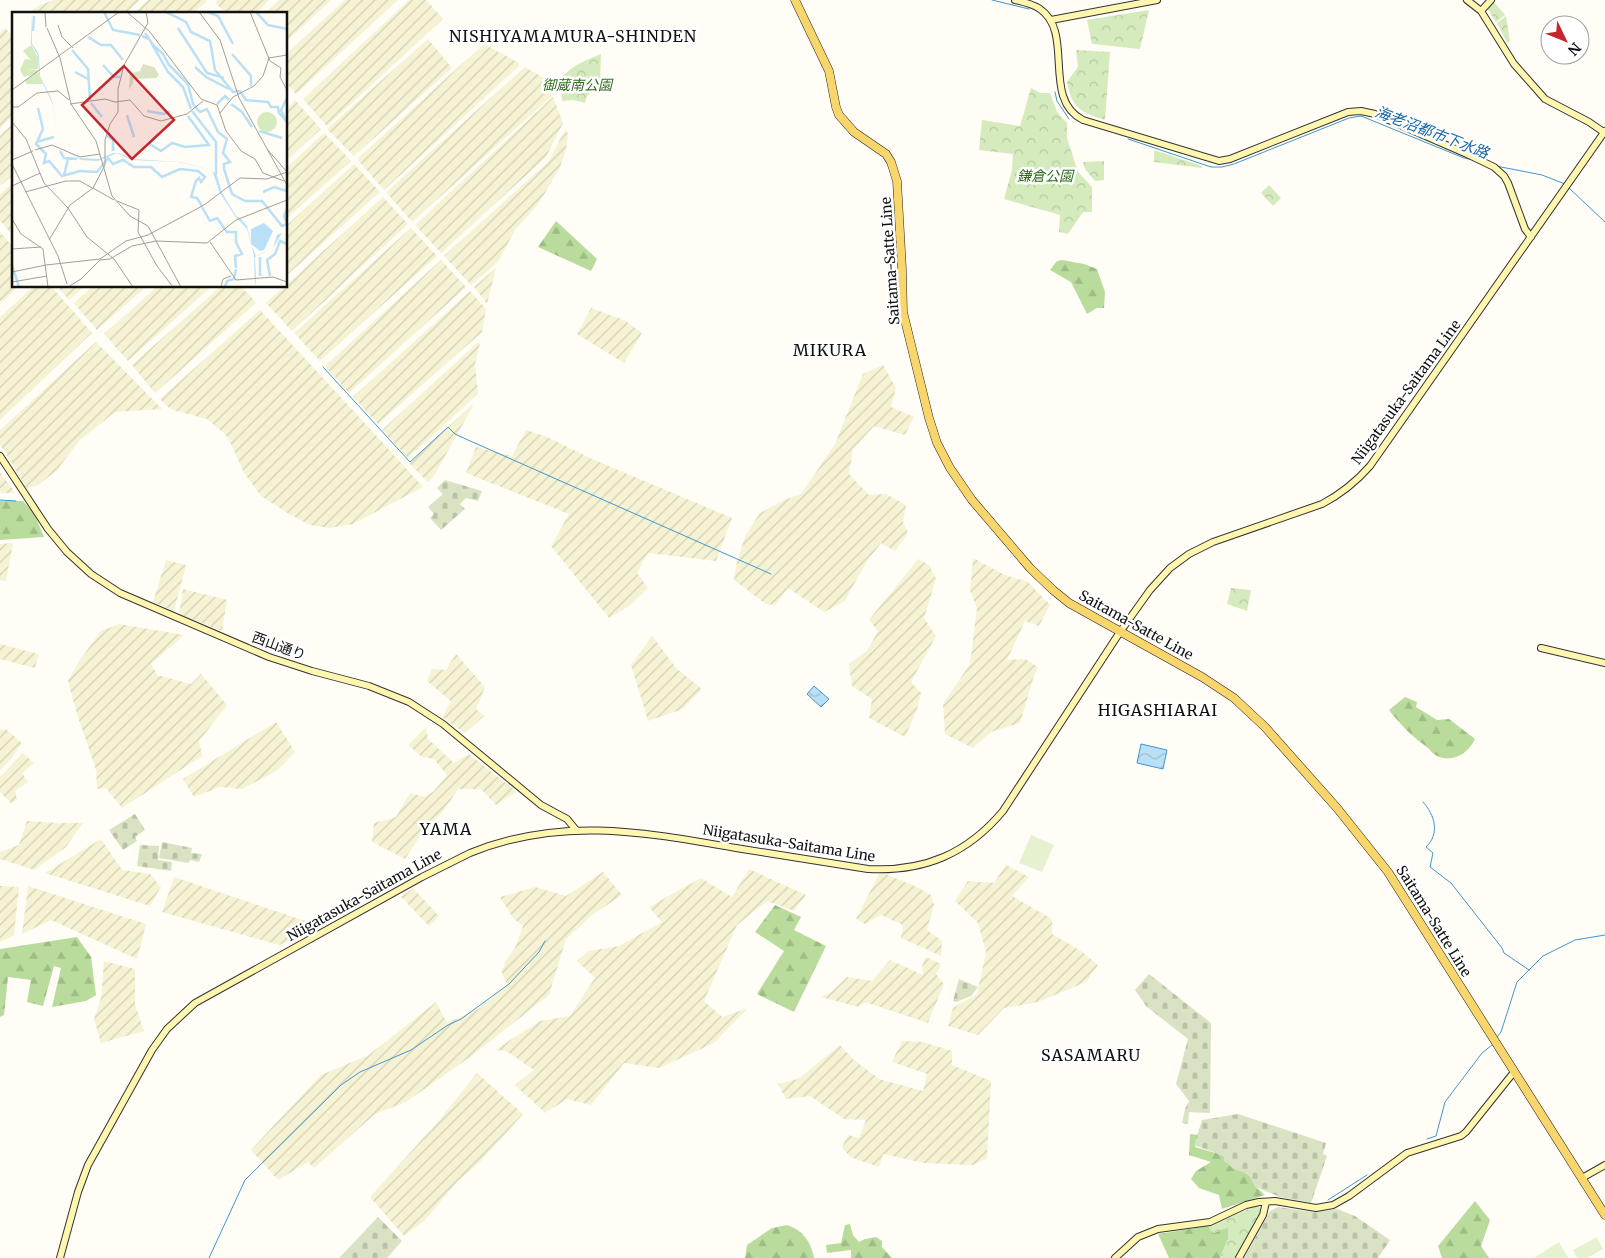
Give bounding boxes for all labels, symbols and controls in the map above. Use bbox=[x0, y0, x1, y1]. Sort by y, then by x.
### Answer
inset map bbox=[12, 12, 288, 288]
north arrow bbox=[1540, 15, 1590, 65]
district label: NISHIYAMAMURA-SHINDEN bbox=[449, 26, 697, 46]
text: N bbox=[1564, 39, 1585, 59]
park label: 御蔵南公園 bbox=[542, 76, 614, 94]
water label: 海老沼都市下水路 bbox=[1373, 102, 1493, 163]
park label: 鎌倉公園 bbox=[1017, 167, 1075, 185]
street label: Saitama-Satte Line bbox=[877, 197, 903, 325]
street label: Niigatasuka-Saitama Line bbox=[1347, 316, 1465, 468]
district label: MIKURA bbox=[793, 340, 867, 360]
street label: Saitama-Satte Line bbox=[1076, 586, 1196, 664]
street label: 西山通り bbox=[250, 628, 308, 664]
district label: HIGASHIARAI bbox=[1098, 700, 1218, 720]
district label: YAMA bbox=[419, 819, 472, 839]
street label: Niigatasuka-Saitama Line bbox=[702, 820, 876, 866]
street label: Niigatasuka-Saitama Line bbox=[283, 845, 445, 945]
street label: Saitama-Satte Line bbox=[1392, 862, 1476, 980]
district label: SASAMARU bbox=[1041, 1045, 1141, 1065]

